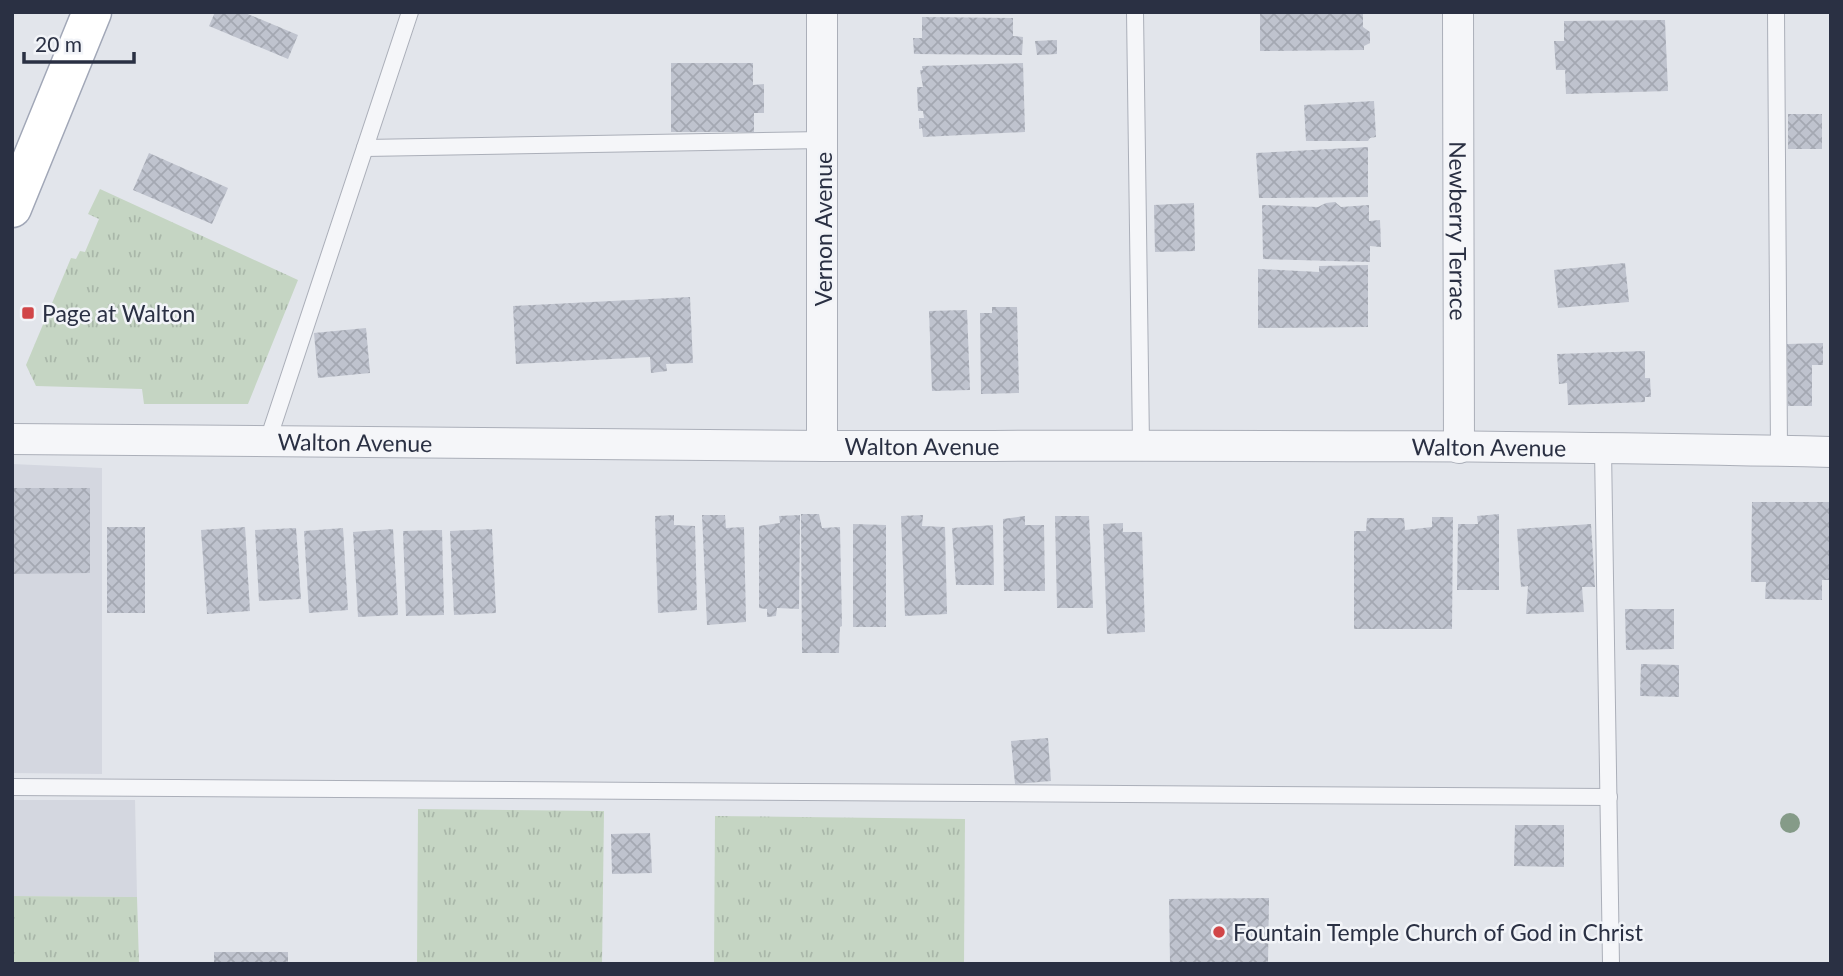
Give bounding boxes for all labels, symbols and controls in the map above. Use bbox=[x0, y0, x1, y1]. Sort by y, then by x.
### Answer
scale bar bbox=[24, 21, 135, 65]
text: 20 m bbox=[35, 31, 82, 56]
street label: Newberry Terrace bbox=[1444, 141, 1473, 321]
street label: Vernon Avenue bbox=[809, 152, 837, 306]
place label: Page at Walton bbox=[42, 299, 195, 327]
marker: Page at Walton bbox=[20, 305, 36, 321]
street label: Walton Avenue bbox=[277, 427, 433, 457]
street label: Walton Avenue bbox=[845, 432, 999, 460]
street label: Walton Avenue bbox=[1411, 432, 1567, 462]
place label: Fountain Temple Church of God in Christ bbox=[1233, 918, 1644, 946]
marker: Fountain Temple Church of God in Christ bbox=[1211, 924, 1227, 940]

